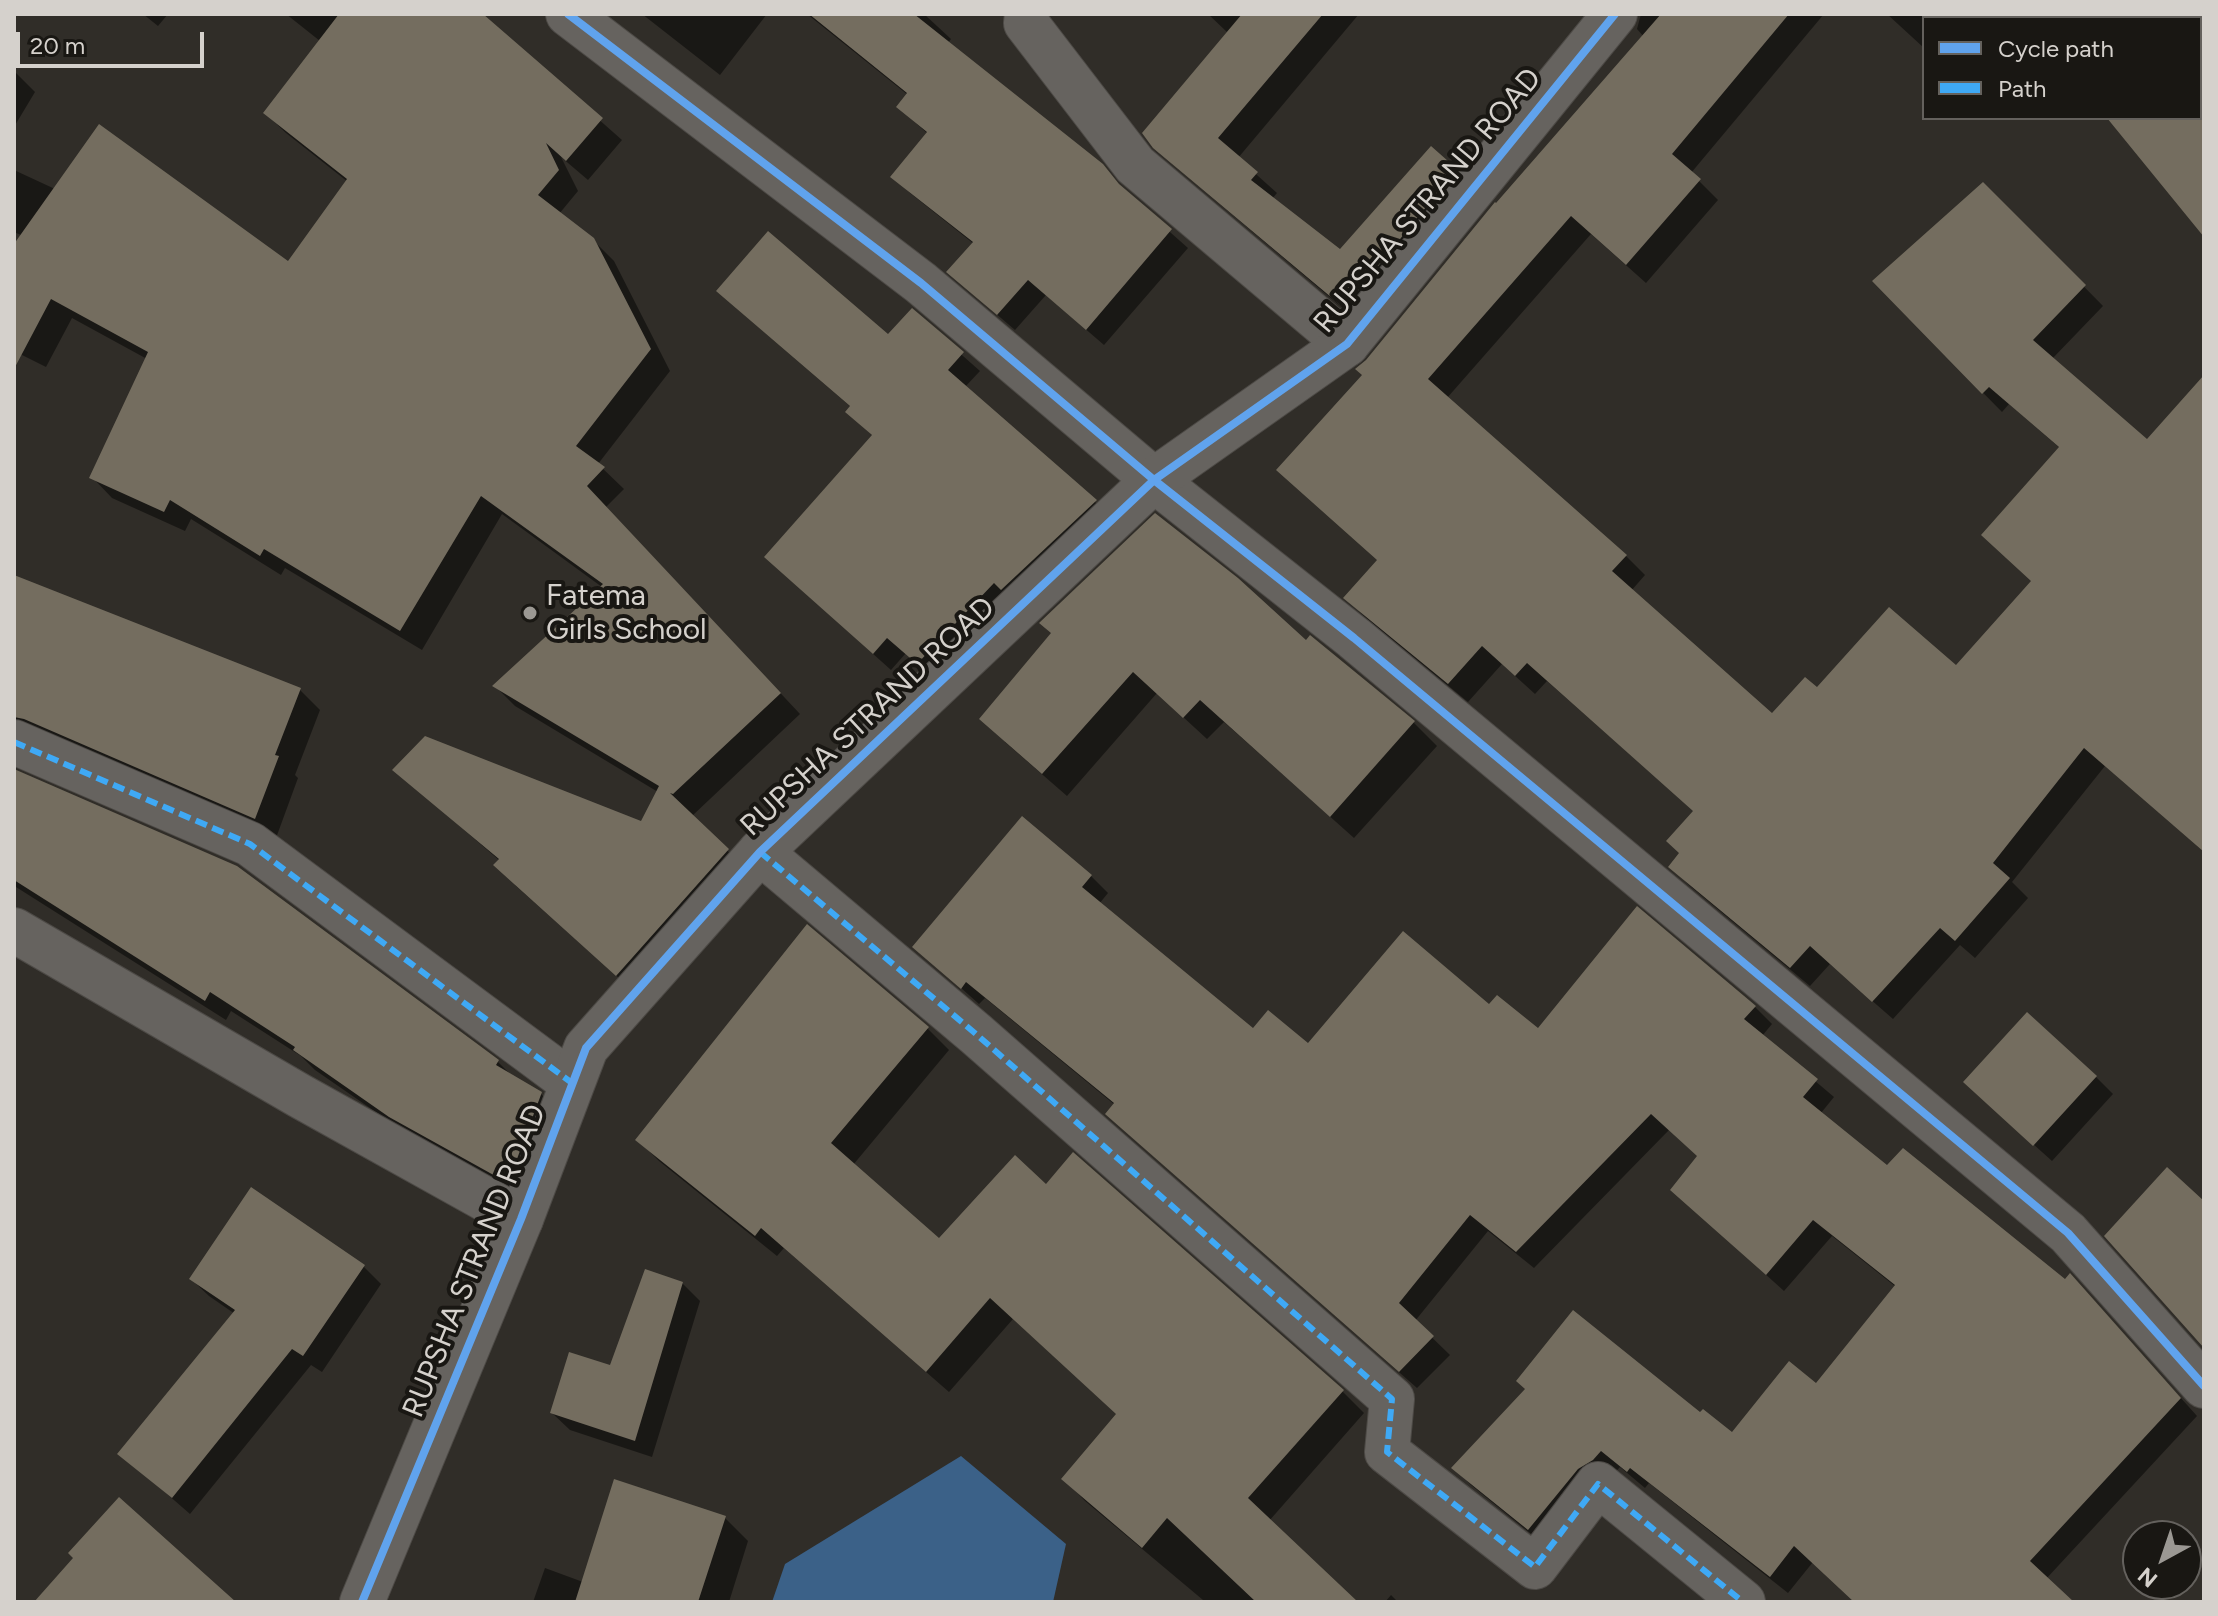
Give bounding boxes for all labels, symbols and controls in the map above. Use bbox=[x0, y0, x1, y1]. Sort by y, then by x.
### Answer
scale bar bbox=[20, 16, 208, 66]
legend bbox=[1922, 16, 2202, 120]
text: 20 m bbox=[30, 31, 85, 60]
text: Cycle path bbox=[1998, 34, 2114, 63]
street label: RUPSHA STRAND ROAD bbox=[1307, 61, 1549, 341]
text: Path bbox=[1998, 74, 2046, 103]
place label: Fatema Girls School bbox=[546, 578, 707, 648]
street label: RUPSHA STRAND ROAD bbox=[733, 590, 1003, 844]
marker: Fatema Girls School bbox=[521, 604, 539, 622]
street label: RUPSHA STRAND ROAD bbox=[396, 1099, 554, 1423]
north arrow bbox=[2122, 1520, 2202, 1600]
text: N bbox=[2132, 1561, 2163, 1593]

